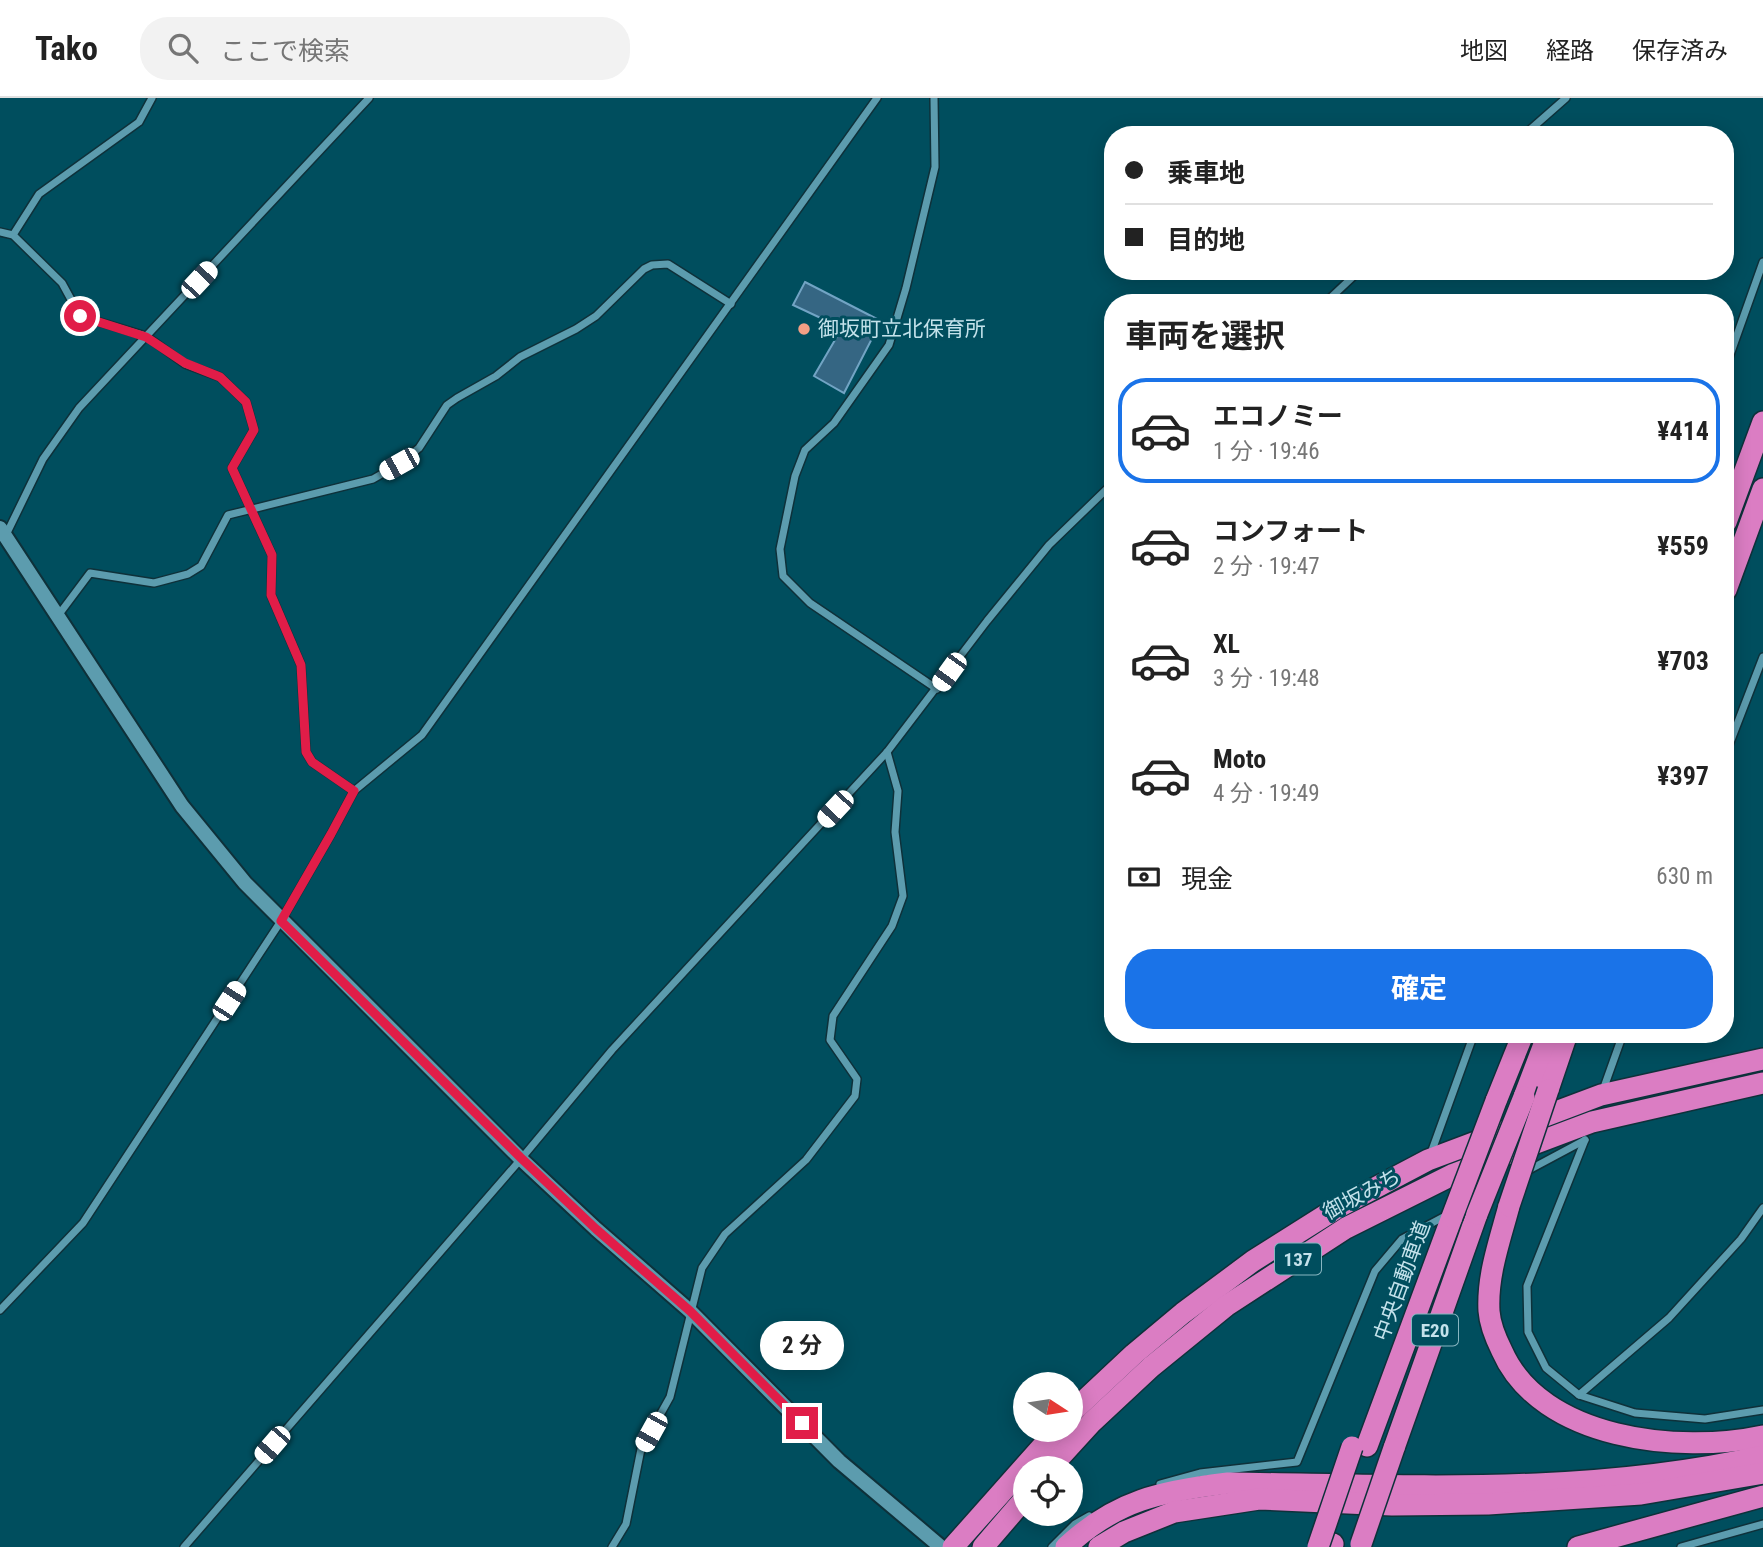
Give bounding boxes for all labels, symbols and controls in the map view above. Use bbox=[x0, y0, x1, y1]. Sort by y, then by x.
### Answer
search box bbox=[140, 17, 630, 80]
text: Tako bbox=[35, 29, 98, 68]
icon: search bbox=[164, 29, 202, 67]
text: ここで検索 bbox=[220, 36, 350, 66]
text: 地図 bbox=[1460, 37, 1508, 65]
text: 経路 bbox=[1546, 37, 1594, 65]
text: 保存済み bbox=[1632, 37, 1728, 65]
text: 乗車地 bbox=[1167, 158, 1245, 188]
text: 目的地 bbox=[1167, 225, 1245, 255]
car bbox=[177, 257, 222, 303]
route start bbox=[64, 300, 96, 332]
place label: 御坂町立北保育所 bbox=[818, 317, 986, 341]
text: 車両を選択 bbox=[1125, 317, 1285, 355]
marker: 御坂町立北保育所 bbox=[796, 321, 812, 337]
icon: car bbox=[1129, 399, 1192, 462]
text: エコノミー bbox=[1213, 401, 1343, 431]
text: ¥414 bbox=[1657, 416, 1709, 446]
text: 1 分 · 19:46 bbox=[1213, 438, 1320, 465]
car bbox=[376, 445, 423, 483]
icon: car bbox=[1129, 514, 1192, 577]
text: コンフォート bbox=[1213, 516, 1368, 546]
text: ¥559 bbox=[1657, 531, 1709, 561]
text: 2 分 · 19:47 bbox=[1213, 553, 1320, 580]
icon: car bbox=[1129, 629, 1192, 692]
text: XL bbox=[1213, 629, 1240, 659]
text: ¥703 bbox=[1657, 646, 1709, 676]
car bbox=[929, 649, 970, 695]
text: 3 分 · 19:48 bbox=[1213, 665, 1320, 692]
icon: car bbox=[1129, 744, 1192, 807]
text: Moto bbox=[1213, 744, 1266, 774]
text: ¥397 bbox=[1657, 761, 1709, 791]
text: 4 分 · 19:49 bbox=[1213, 780, 1320, 807]
car bbox=[813, 786, 858, 832]
icon: cash bbox=[1125, 858, 1163, 896]
text: 630 m bbox=[1656, 863, 1713, 890]
text: 現金 bbox=[1181, 864, 1233, 894]
button: 確定 bbox=[1125, 949, 1713, 1029]
car bbox=[209, 978, 250, 1024]
street label: 御坂みち bbox=[1319, 1164, 1405, 1224]
street label: 中央自動車道 bbox=[1369, 1218, 1435, 1344]
road number: 137 bbox=[1275, 1244, 1321, 1274]
road number: E20 bbox=[1412, 1314, 1458, 1346]
callout: 2 分 bbox=[760, 1322, 844, 1370]
text: 2 分 bbox=[782, 1332, 822, 1359]
north arrow bbox=[1013, 1372, 1083, 1442]
map controls bbox=[1013, 1372, 1083, 1526]
route end bbox=[786, 1407, 818, 1439]
car bbox=[632, 1409, 671, 1455]
car bbox=[251, 1422, 294, 1468]
button: locate bbox=[1013, 1456, 1083, 1526]

